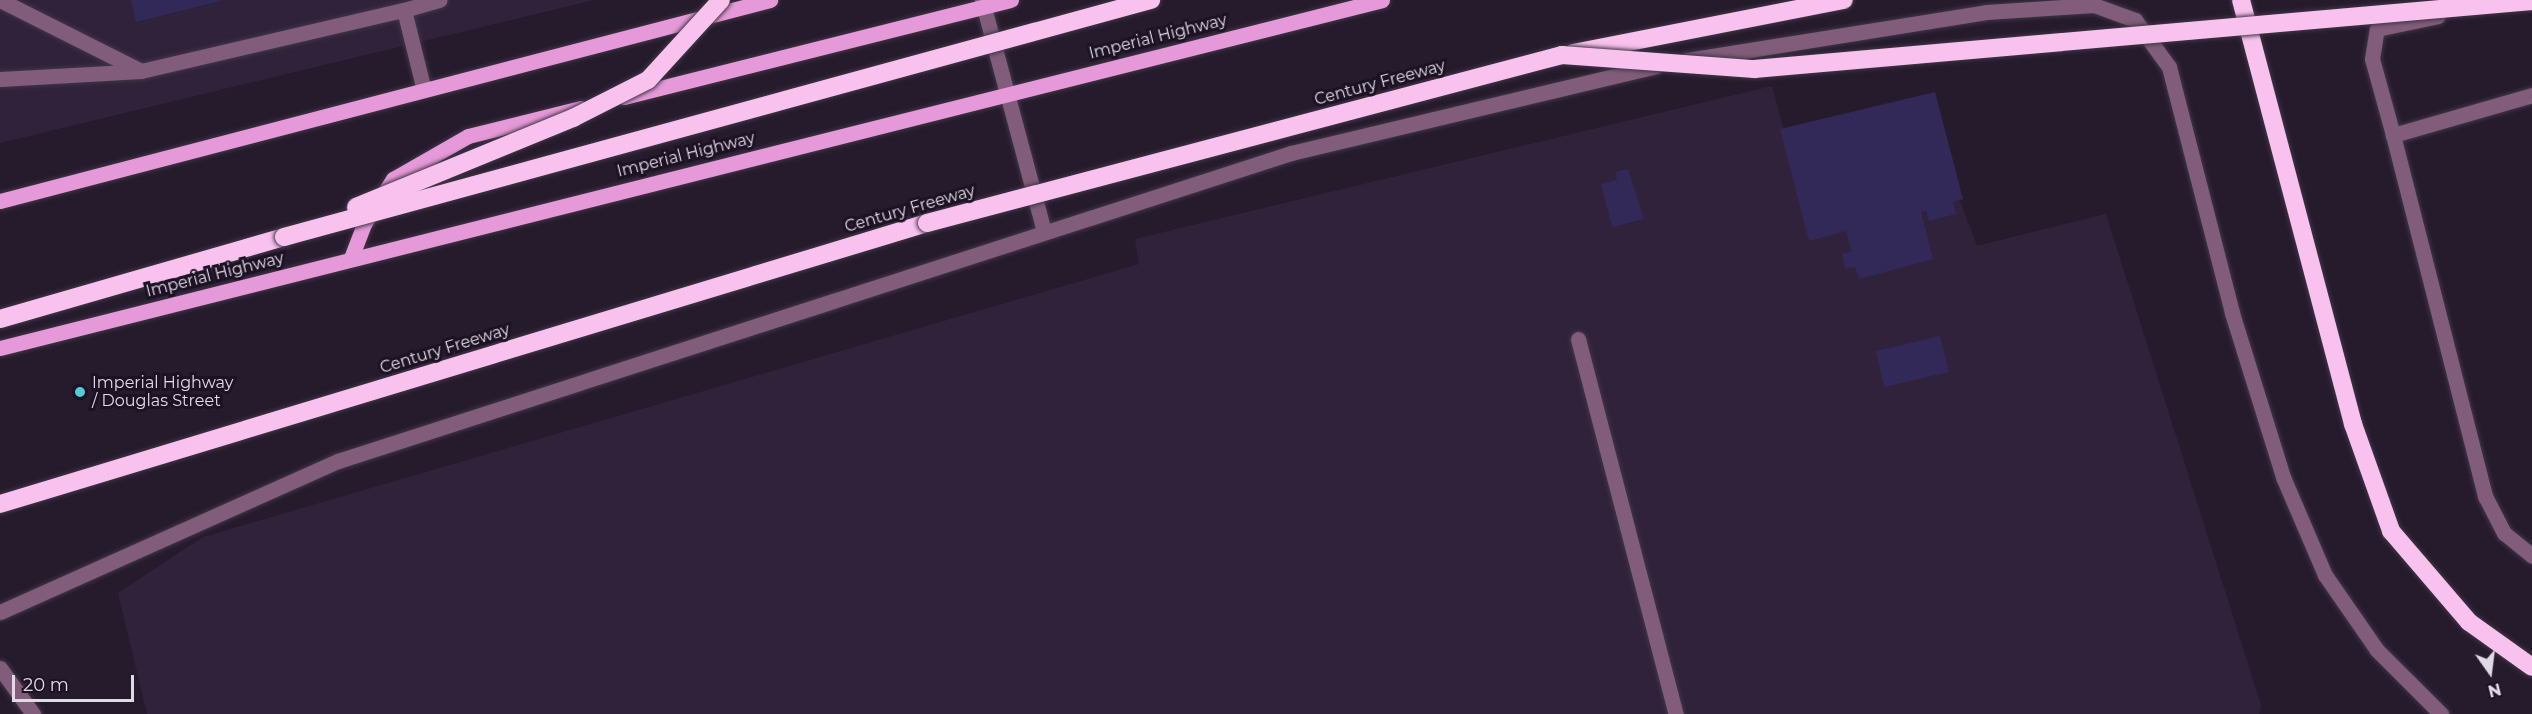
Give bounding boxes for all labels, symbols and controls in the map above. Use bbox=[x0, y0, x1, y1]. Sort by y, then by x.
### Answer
street label: Imperial Highway bbox=[1087, 11, 1229, 63]
street label: Century Freeway bbox=[1312, 56, 1448, 110]
street label: Imperial Highway bbox=[615, 129, 757, 181]
street label: Century Freeway bbox=[843, 181, 977, 237]
street label: Imperial Highway bbox=[144, 249, 286, 301]
street label: Century Freeway bbox=[378, 320, 512, 378]
place label: Imperial Highway / Douglas Street bbox=[92, 373, 233, 411]
marker: Imperial Highway / Douglas Street bbox=[73, 385, 87, 399]
north arrow bbox=[2460, 642, 2520, 702]
scale bar bbox=[15, 663, 136, 701]
text: 20 m bbox=[23, 674, 69, 696]
text: N bbox=[2486, 679, 2503, 701]

